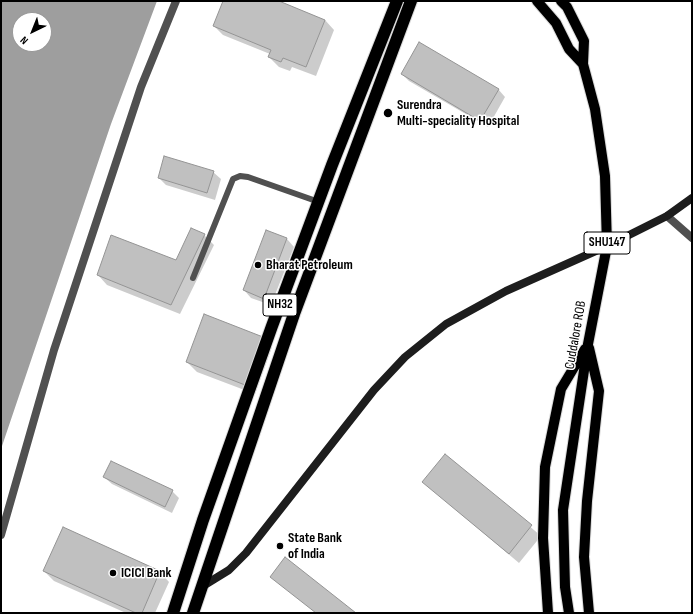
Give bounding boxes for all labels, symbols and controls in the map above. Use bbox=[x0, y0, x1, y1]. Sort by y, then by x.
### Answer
north arrow bbox=[12, 12, 52, 52]
text: N bbox=[18, 34, 31, 47]
place label: Surendra Multi-speciality Hospital bbox=[397, 97, 519, 130]
marker: Surendra Multi-speciality Hospital bbox=[382, 107, 394, 119]
road number: SHU147 bbox=[584, 232, 630, 254]
place label: Bharat Petroleum bbox=[266, 257, 353, 273]
marker: Bharat Petroleum bbox=[253, 260, 263, 270]
road number: NH32 bbox=[263, 294, 297, 316]
street label: Cuddalore ROB bbox=[562, 299, 590, 371]
place label: State Bank of India bbox=[288, 530, 342, 562]
marker: State Bank of India bbox=[275, 541, 285, 551]
place label: ICICI Bank bbox=[121, 565, 171, 581]
marker: ICICI Bank bbox=[108, 568, 118, 578]

